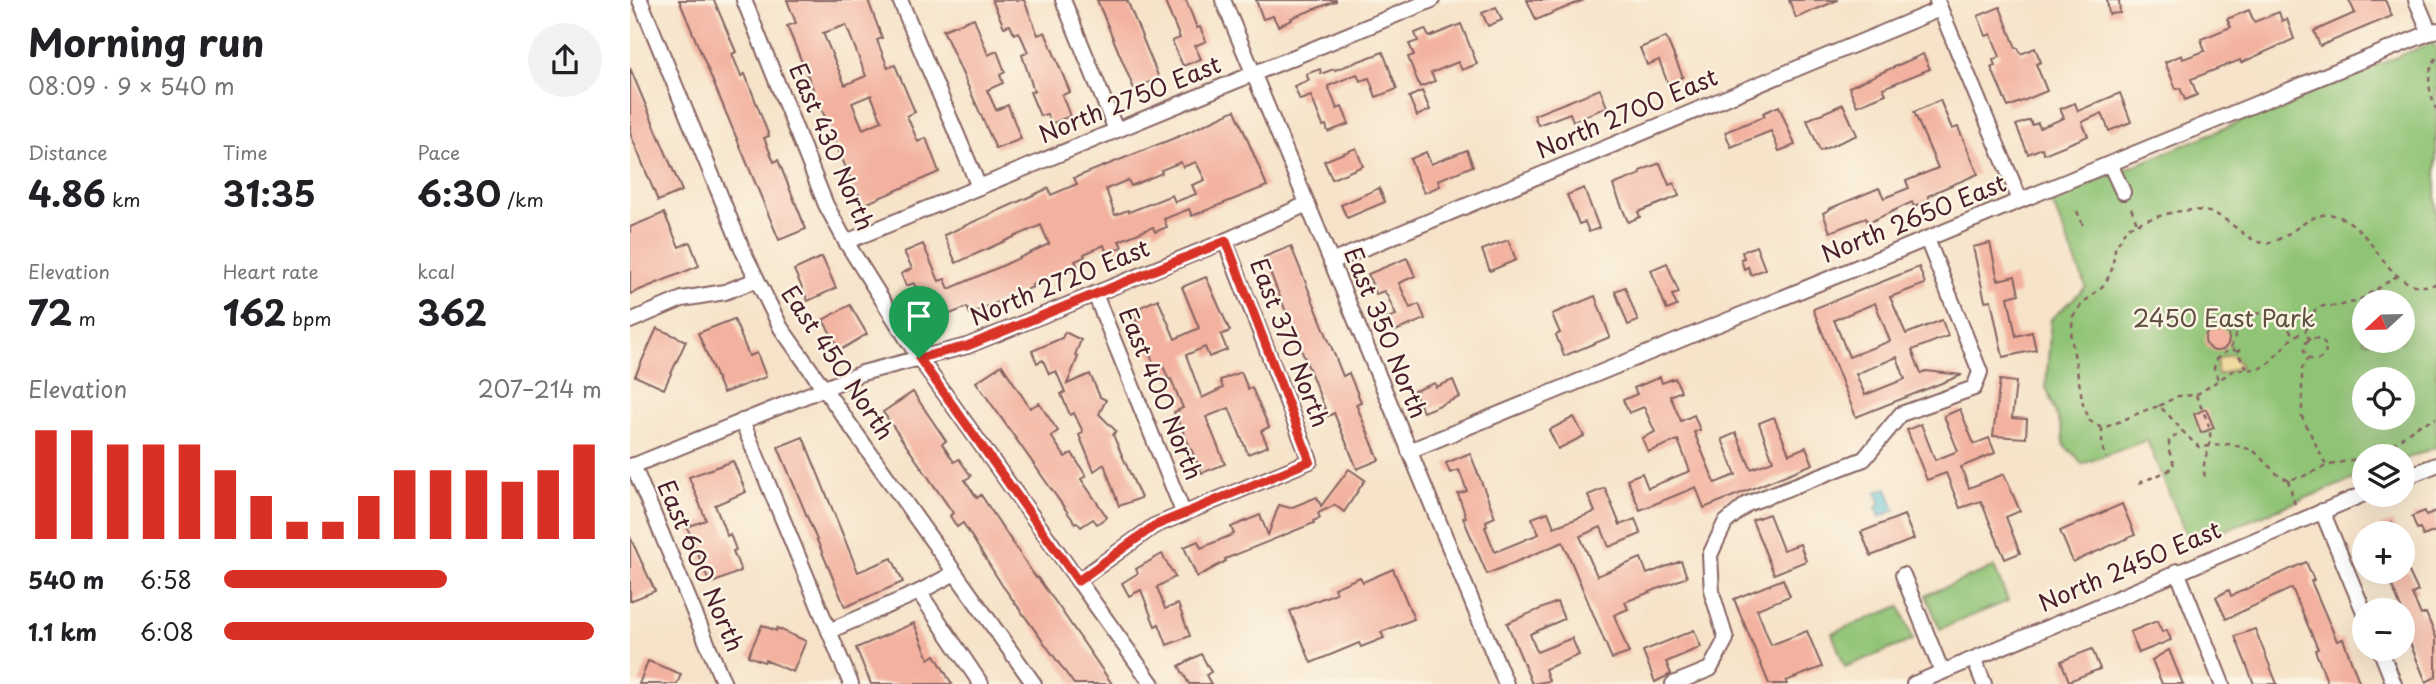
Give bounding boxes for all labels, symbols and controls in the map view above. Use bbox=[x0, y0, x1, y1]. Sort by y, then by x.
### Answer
text: Morning run bbox=[28, 13, 264, 70]
button: share bbox=[528, 23, 602, 97]
street label: North 2750 East bbox=[1033, 45, 1226, 151]
street label: East 430 North bbox=[781, 57, 884, 236]
street label: North 2700 East bbox=[1530, 58, 1723, 167]
text: 08:09 · 9 × 540 m bbox=[28, 68, 235, 103]
text: Distance bbox=[28, 138, 108, 166]
text: Time bbox=[223, 138, 268, 166]
text: Pace bbox=[417, 138, 460, 166]
street label: North 2650 East bbox=[1815, 164, 2011, 271]
text: 4.86 bbox=[28, 166, 106, 219]
text: 31:35 bbox=[223, 166, 316, 219]
text: 6:30 bbox=[417, 166, 501, 219]
text: km bbox=[106, 185, 141, 213]
text: /km bbox=[501, 185, 544, 213]
street label: North 2720 East bbox=[964, 229, 1154, 334]
street label: East 350 North bbox=[1336, 241, 1438, 423]
street label: East 370 North bbox=[1242, 253, 1340, 432]
text: Elevation bbox=[28, 257, 110, 285]
text: Heart rate bbox=[223, 257, 319, 285]
text: kcal bbox=[417, 257, 455, 285]
street label: East 450 North bbox=[773, 277, 904, 447]
text: 72 bbox=[28, 285, 72, 338]
text: 162 bbox=[223, 285, 286, 338]
text: 362 bbox=[417, 285, 487, 338]
pin bbox=[889, 286, 949, 358]
north arrow bbox=[2352, 290, 2415, 354]
map controls bbox=[2352, 290, 2415, 661]
icon: arrive bbox=[900, 297, 938, 335]
park label: 2450 East Park bbox=[2133, 299, 2315, 335]
street label: East 400 North bbox=[1111, 302, 1213, 485]
text: m bbox=[72, 304, 96, 332]
text: bpm bbox=[286, 304, 332, 332]
button: locate bbox=[2352, 367, 2415, 430]
text: Elevation bbox=[28, 371, 127, 406]
text: 207–214 m bbox=[478, 371, 602, 406]
button: layers bbox=[2352, 444, 2415, 507]
street label: East 600 North bbox=[649, 474, 754, 657]
street label: North 2450 East bbox=[2032, 510, 2226, 620]
button: + bbox=[2352, 521, 2415, 584]
text: 540 m bbox=[28, 562, 104, 597]
text: 6:58 bbox=[140, 562, 192, 597]
button: − bbox=[2352, 598, 2415, 661]
text: 1.1 km bbox=[28, 614, 97, 649]
text: 6:08 bbox=[140, 614, 194, 649]

